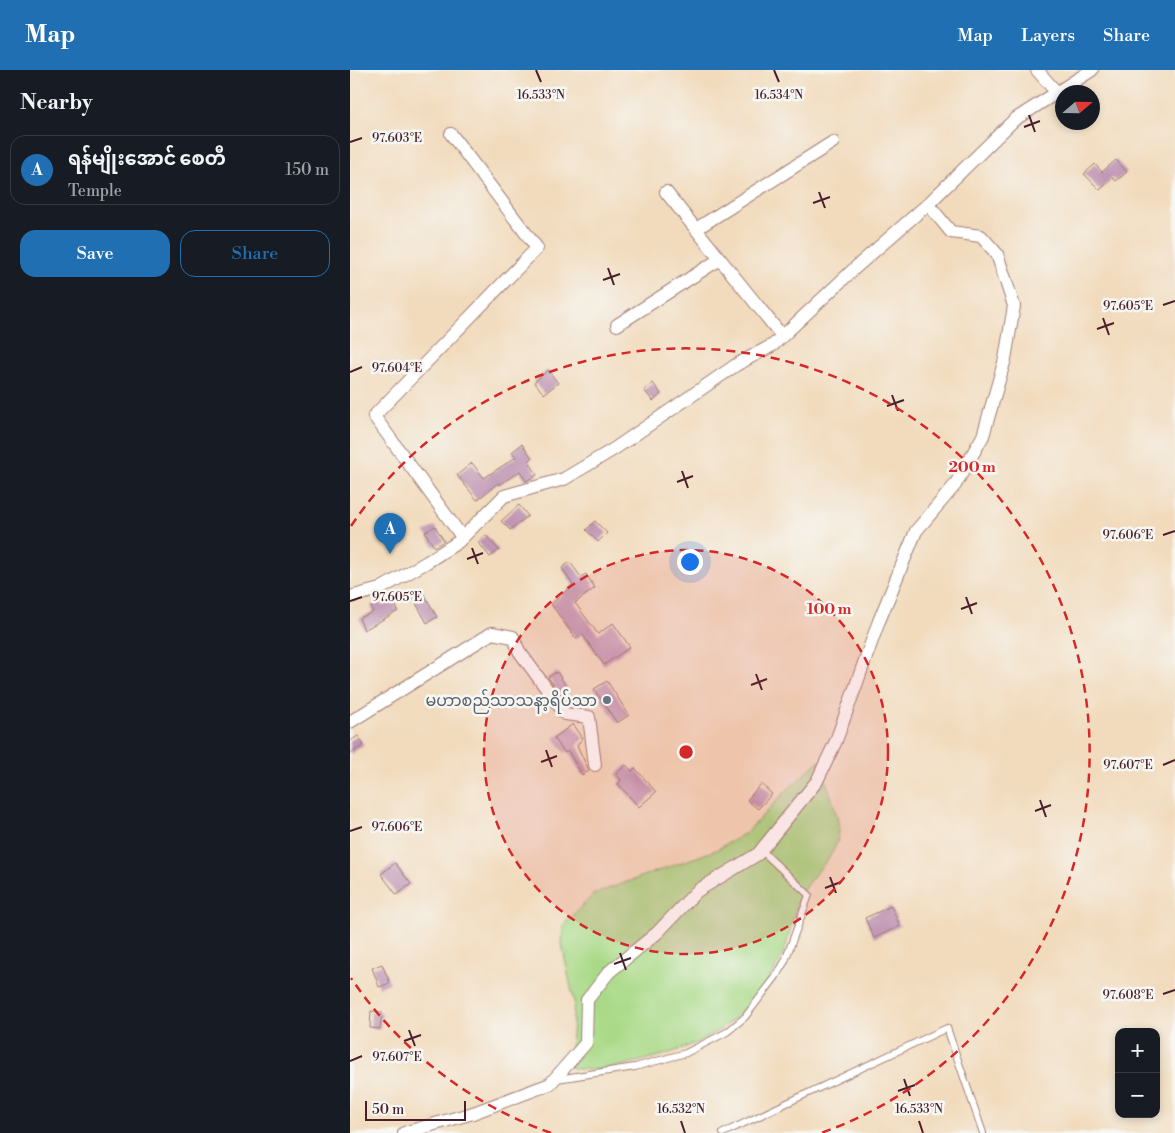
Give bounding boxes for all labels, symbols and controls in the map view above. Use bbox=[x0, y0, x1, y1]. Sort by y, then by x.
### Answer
text: Map bbox=[25, 20, 75, 50]
text: Map bbox=[958, 24, 993, 47]
text: Layers bbox=[1021, 24, 1075, 47]
text: Share bbox=[1103, 24, 1150, 47]
north arrow bbox=[1055, 85, 1100, 130]
text: 16.533°N bbox=[517, 88, 565, 103]
text: 16.534°N bbox=[755, 88, 803, 103]
text: Nearby bbox=[20, 90, 93, 116]
text: 97.603°E bbox=[372, 131, 422, 146]
text: ရန်မျိုးအောင် စေတီ bbox=[68, 147, 226, 171]
text: A bbox=[31, 160, 43, 180]
text: 150 m bbox=[285, 160, 329, 180]
text: Temple bbox=[68, 181, 122, 201]
button: Save bbox=[20, 230, 170, 277]
button: Share bbox=[180, 230, 330, 277]
text: 97.605°E bbox=[1103, 299, 1153, 314]
text: 97.604°E bbox=[372, 361, 422, 376]
text: 200 m bbox=[948, 458, 996, 477]
pin: A bbox=[374, 513, 406, 554]
text: 97.606°E bbox=[1103, 528, 1153, 543]
your location bbox=[677, 549, 703, 575]
text: 97.605°E bbox=[372, 590, 422, 605]
text: 100 m bbox=[807, 600, 852, 619]
place label: မဟာစည်သာသနာ့ရိပ်သာ bbox=[425, 689, 597, 714]
marker: မဟာစည်သာသနာ့ရိပ်သာ bbox=[601, 694, 613, 706]
centre of rings bbox=[677, 743, 695, 761]
text: 97.607°E bbox=[1103, 758, 1153, 773]
text: 97.606°E bbox=[372, 820, 422, 835]
text: 97.608°E bbox=[1103, 988, 1153, 1003]
map controls bbox=[1115, 1028, 1160, 1118]
button: + bbox=[1115, 1028, 1160, 1073]
text: 97.607°E bbox=[372, 1050, 422, 1065]
button: − bbox=[1115, 1073, 1160, 1118]
scale bar bbox=[365, 1098, 466, 1121]
text: 50 m bbox=[372, 1101, 404, 1119]
text: 16.532°N bbox=[657, 1102, 705, 1117]
text: 16.533°N bbox=[895, 1102, 943, 1117]

